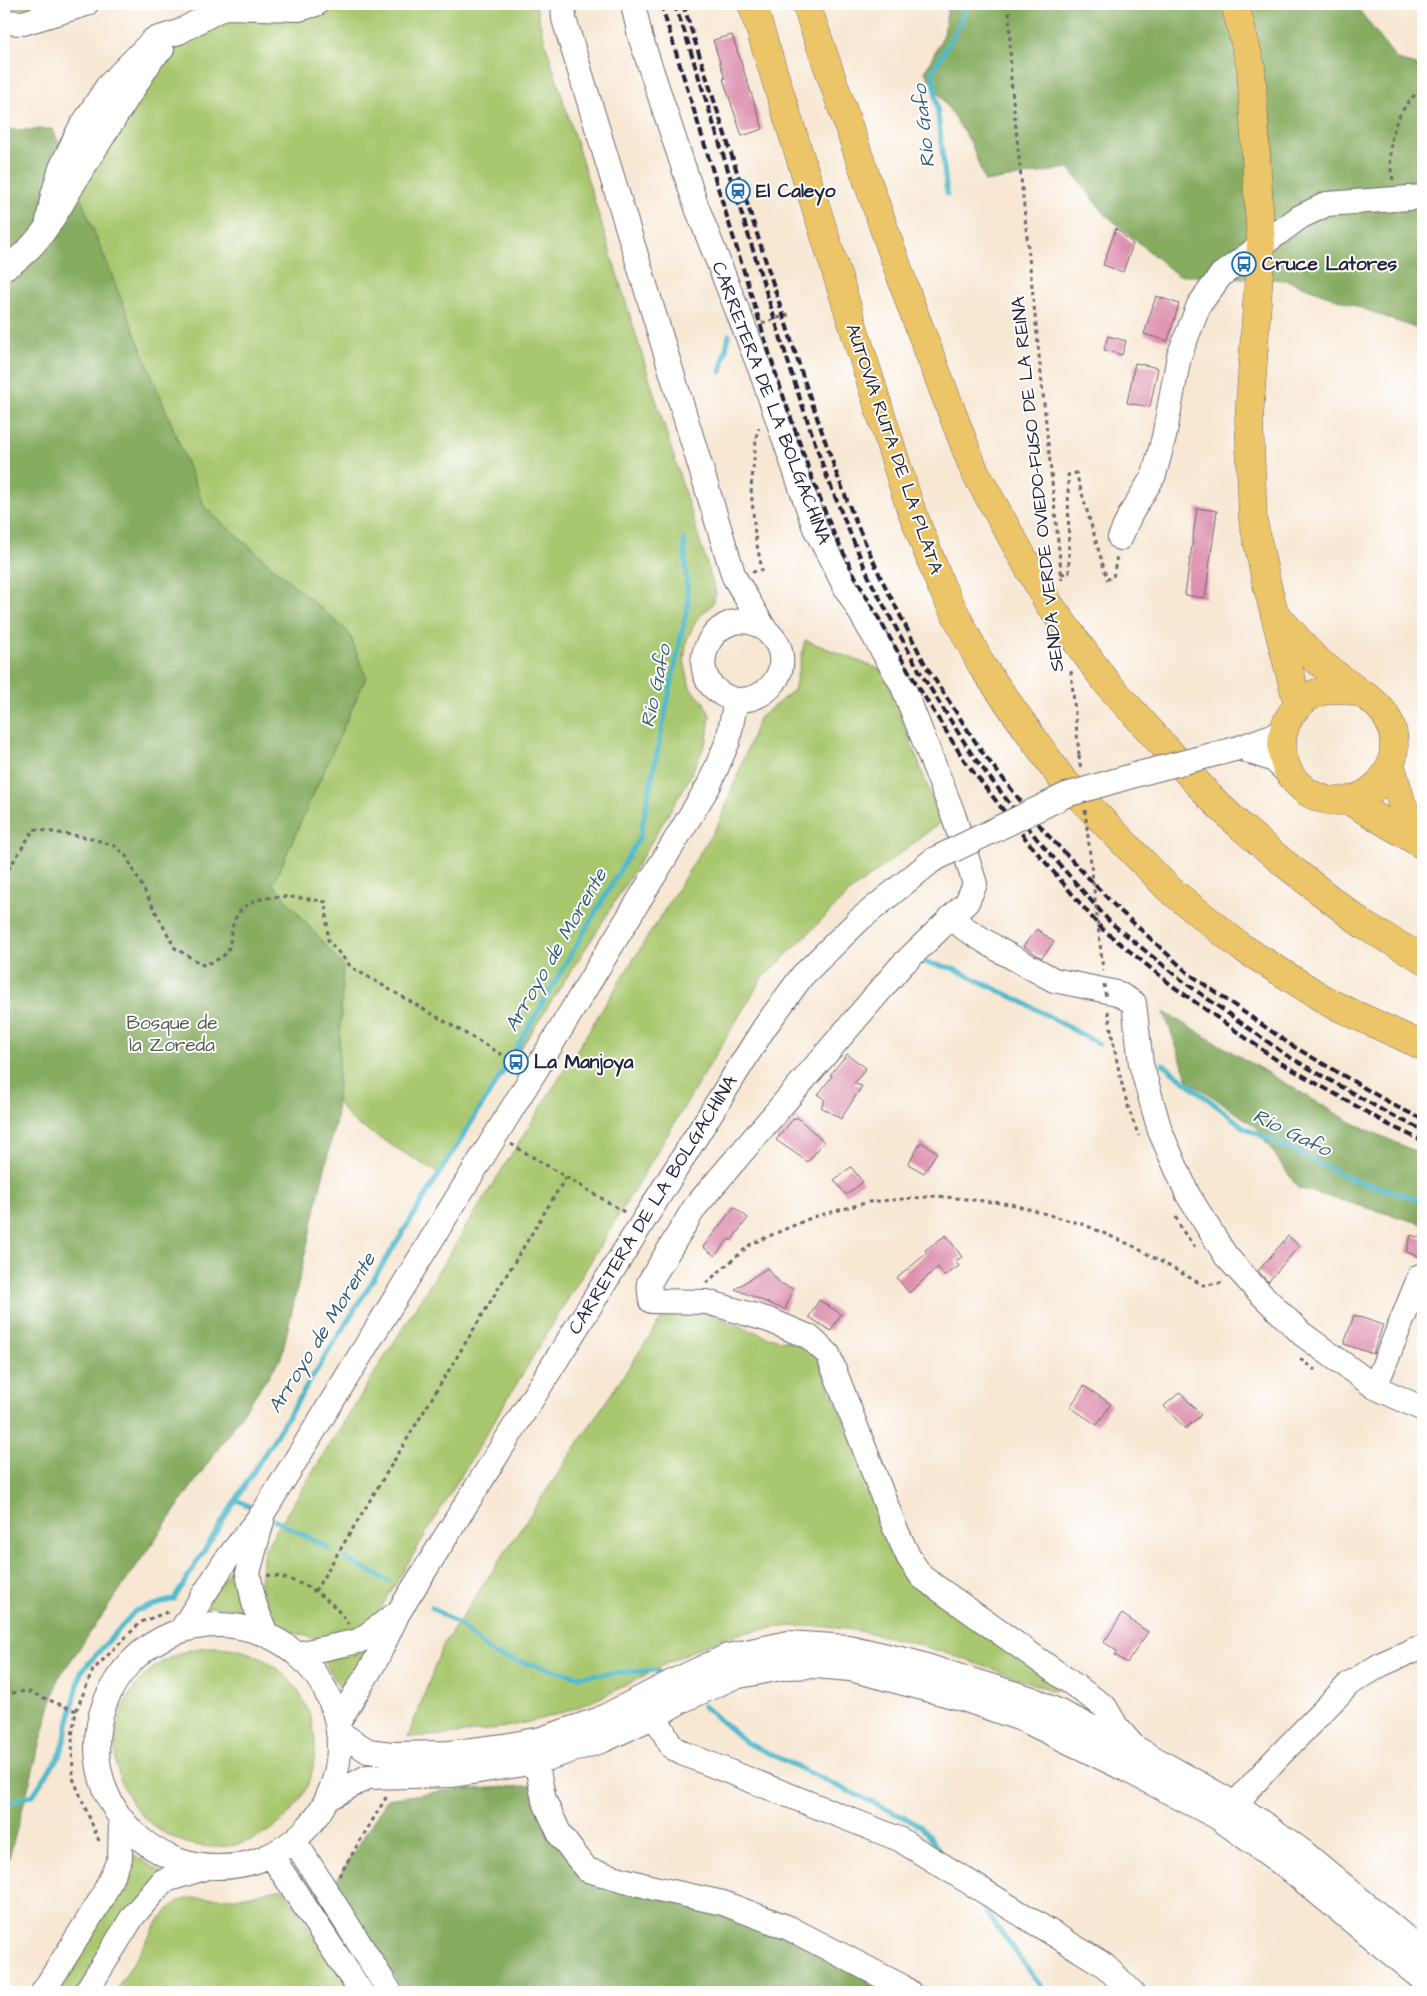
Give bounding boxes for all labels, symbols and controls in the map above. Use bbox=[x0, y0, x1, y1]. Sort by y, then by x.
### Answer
water label: Río Gafo bbox=[906, 81, 942, 169]
station icon: El Caleyo bbox=[725, 178, 751, 204]
place label: El Caleyo bbox=[756, 178, 836, 206]
bus stop icon: Cruce Latores bbox=[1231, 251, 1257, 277]
place label: Cruce Latores bbox=[1262, 251, 1397, 278]
street label: CARRETERA DE LA BOLGACHINA bbox=[704, 258, 838, 548]
street label: SENDA VERDE OVIEDO-FUSO DE LA REINA bbox=[1005, 295, 1071, 673]
street label: AUTOVÍA RUTA DE LA PLATA bbox=[838, 320, 950, 578]
water label: Río Gafo bbox=[634, 640, 679, 730]
water label: Arroyo de Morente bbox=[498, 862, 616, 1037]
park label: Bosque de la Zoreda bbox=[126, 1010, 218, 1059]
bus stop icon: La Manjoya bbox=[503, 1049, 529, 1075]
place label: La Manjoya bbox=[534, 1049, 634, 1077]
street label: CARRETERA DE LA BOLGACHINA bbox=[562, 1070, 744, 1340]
water label: Río Gafo bbox=[1248, 1102, 1337, 1165]
water label: Arroyo de Morente bbox=[261, 1247, 384, 1419]

